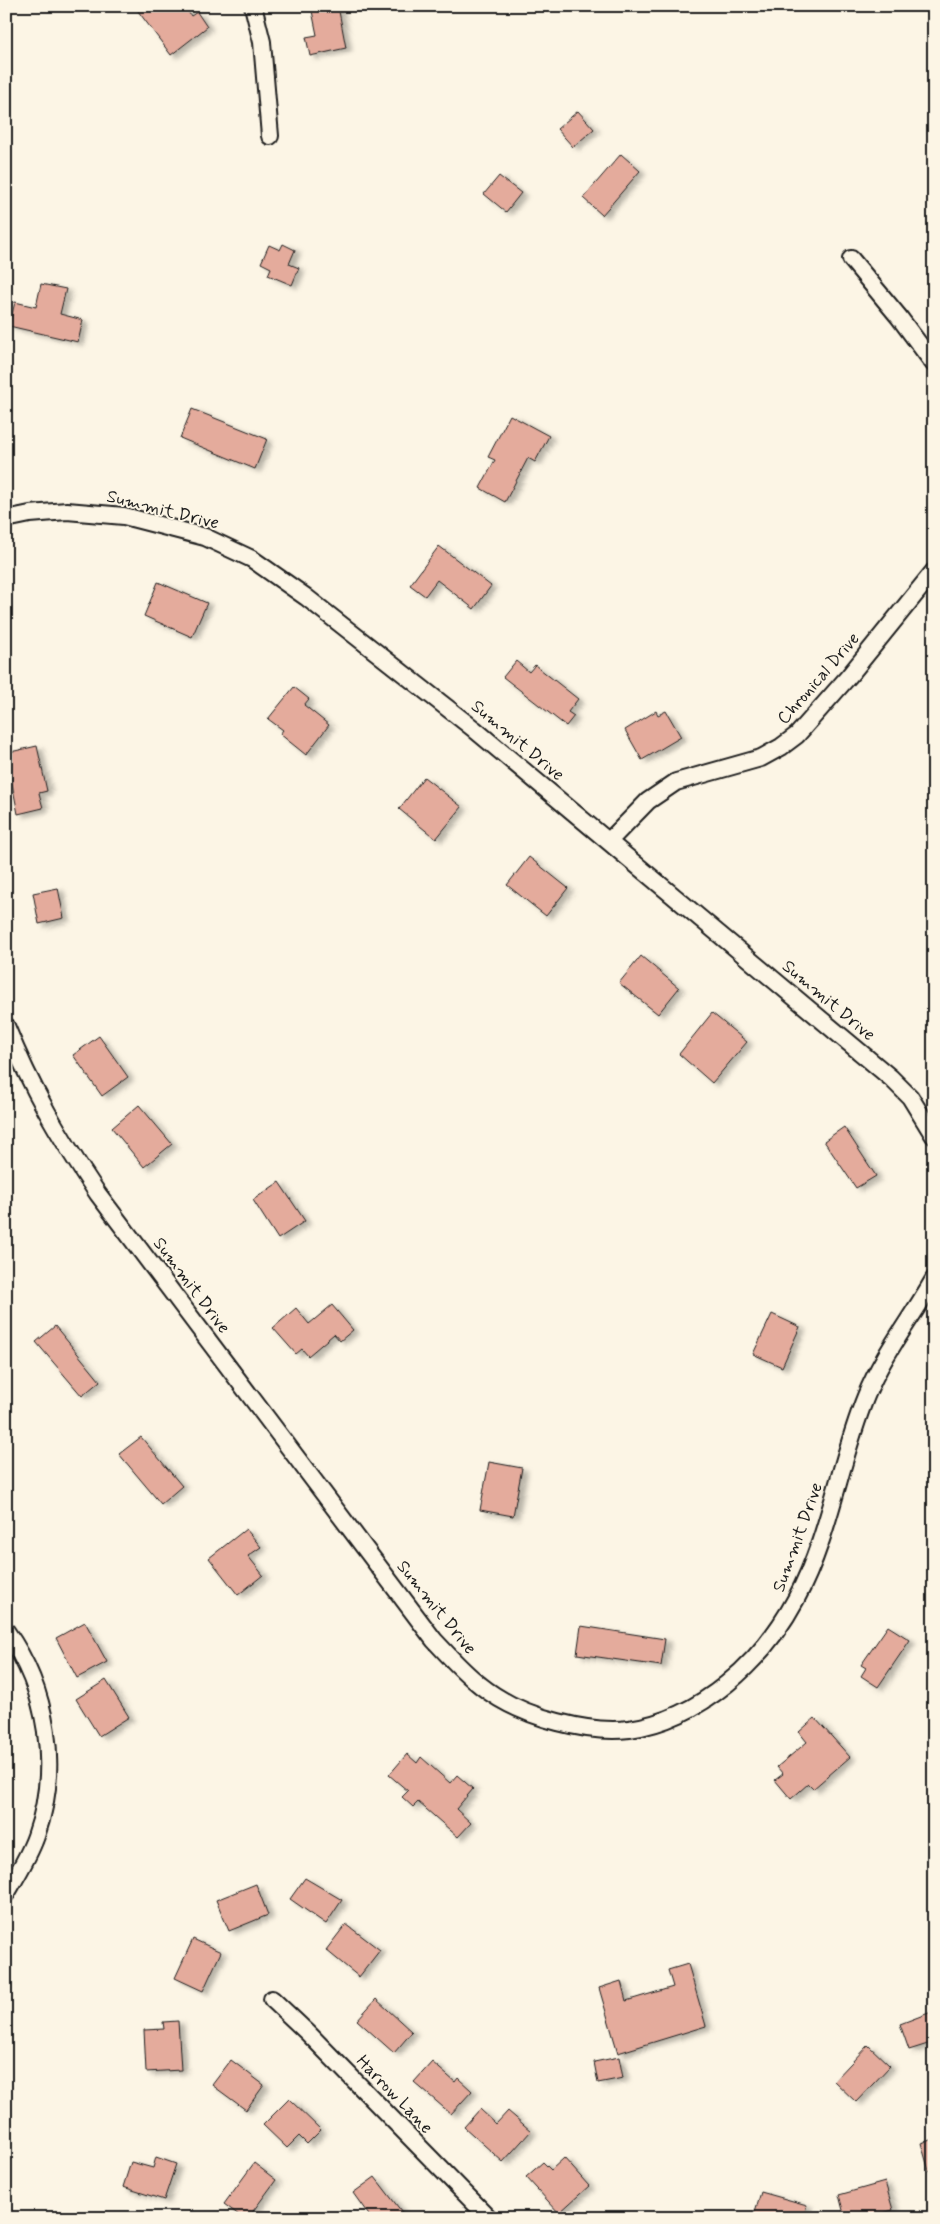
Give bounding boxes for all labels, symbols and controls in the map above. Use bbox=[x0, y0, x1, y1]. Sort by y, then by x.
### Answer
street label: Summit Drive bbox=[104, 484, 221, 536]
street label: Chronical Drive bbox=[772, 627, 865, 730]
street label: Summit Drive bbox=[466, 695, 569, 787]
street label: Summit Drive bbox=[777, 955, 880, 1047]
street label: Summit Drive bbox=[147, 1233, 235, 1339]
street label: Summit Drive bbox=[767, 1479, 829, 1595]
street label: Summit Drive bbox=[391, 1555, 482, 1660]
street label: Harrow Lane bbox=[351, 2050, 438, 2139]

